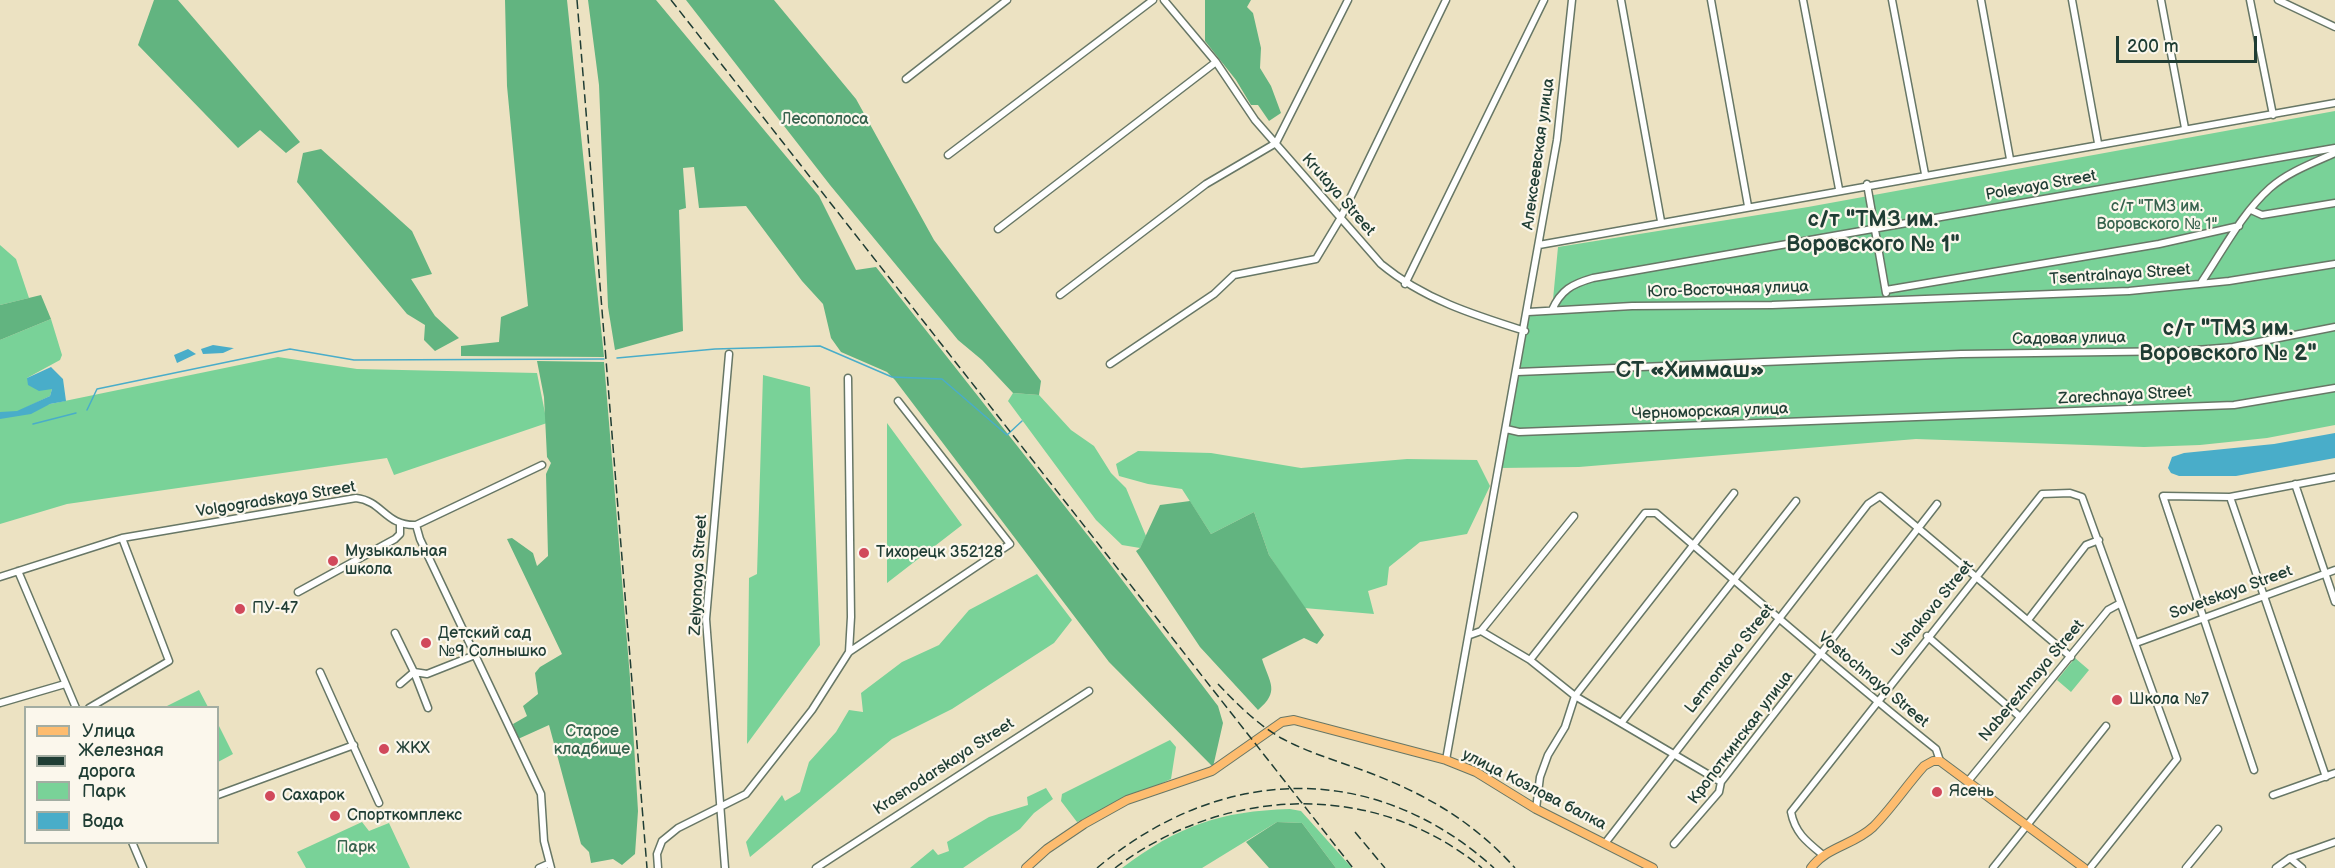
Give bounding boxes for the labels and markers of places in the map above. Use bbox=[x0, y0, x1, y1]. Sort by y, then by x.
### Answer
place label: Музыкальная школа bbox=[345, 542, 447, 580]
place label: Тихорецк 352128 bbox=[876, 543, 1003, 563]
marker: Тихорецк 352128 bbox=[857, 546, 871, 560]
marker: Музыкальная школа bbox=[326, 554, 340, 568]
place label: ПУ-47 bbox=[252, 599, 298, 619]
marker: ПУ-47 bbox=[233, 602, 247, 616]
place label: Детский сад №9 Солнышко bbox=[438, 624, 546, 662]
marker: Детский сад №9 Солнышко bbox=[419, 636, 433, 650]
place label: Школа №7 bbox=[2129, 690, 2209, 710]
marker: Школа №7 bbox=[2110, 693, 2124, 707]
place label: ЖКХ bbox=[396, 739, 430, 759]
marker: ЖКХ bbox=[377, 742, 391, 756]
place label: Ясень bbox=[1949, 782, 1994, 802]
marker: Ясень bbox=[1930, 785, 1944, 799]
place label: Сахарок bbox=[282, 786, 345, 806]
marker: Сахарок bbox=[263, 789, 277, 803]
place label: Спорткомплекс bbox=[347, 806, 462, 826]
marker: Спорткомплекс bbox=[328, 809, 342, 823]

